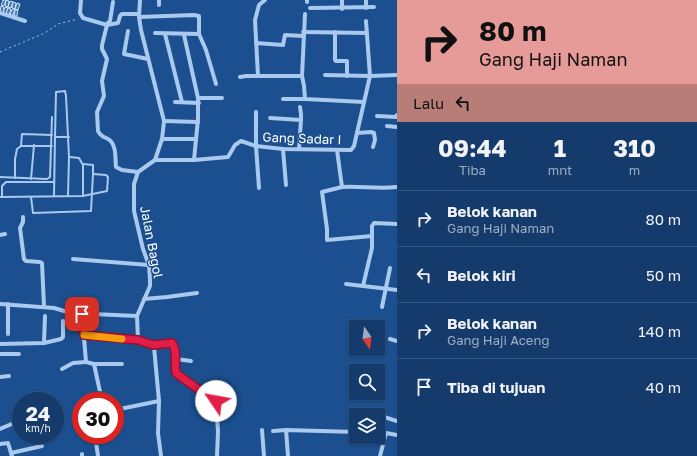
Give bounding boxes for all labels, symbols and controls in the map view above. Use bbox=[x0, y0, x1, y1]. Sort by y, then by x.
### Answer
text: 80 m bbox=[479, 14, 547, 47]
icon: right bbox=[413, 16, 465, 68]
text: Gang Haji Naman bbox=[479, 48, 628, 70]
icon: left bbox=[452, 92, 474, 114]
text: Lalu bbox=[413, 94, 444, 112]
street label: Gang Sadar I bbox=[262, 129, 342, 147]
text: 09:44 bbox=[438, 133, 507, 162]
text: 1 bbox=[554, 133, 566, 162]
text: 310 bbox=[613, 133, 656, 162]
text: Tiba bbox=[459, 162, 486, 178]
text: mnt bbox=[548, 162, 572, 178]
text: m bbox=[629, 162, 640, 178]
text: Belok kanan bbox=[447, 202, 537, 220]
street label: Jalan Bagol bbox=[137, 204, 167, 280]
icon: right bbox=[413, 208, 435, 230]
text: 80 m bbox=[646, 210, 681, 228]
text: Gang Haji Naman bbox=[447, 220, 554, 236]
icon: left bbox=[413, 264, 435, 286]
text: Belok kiri bbox=[447, 266, 516, 284]
text: 50 m bbox=[646, 266, 681, 284]
pin bbox=[65, 297, 99, 331]
icon: arrive bbox=[71, 303, 93, 325]
text: Belok kanan bbox=[447, 314, 537, 332]
north arrow bbox=[349, 320, 385, 356]
map controls bbox=[349, 320, 385, 444]
icon: right bbox=[413, 320, 435, 342]
text: 140 m bbox=[638, 322, 681, 340]
text: Gang Haji Aceng bbox=[447, 332, 549, 348]
button: search bbox=[349, 364, 385, 400]
icon: arrive bbox=[413, 376, 435, 398]
text: Tiba di tujuan bbox=[447, 378, 545, 396]
text: 40 m bbox=[646, 378, 681, 396]
position arrow bbox=[195, 380, 237, 422]
speed limit sign: 30 bbox=[72, 392, 124, 444]
text: 24 bbox=[26, 401, 50, 425]
button: layers bbox=[349, 408, 385, 444]
text: km/h bbox=[25, 422, 51, 434]

